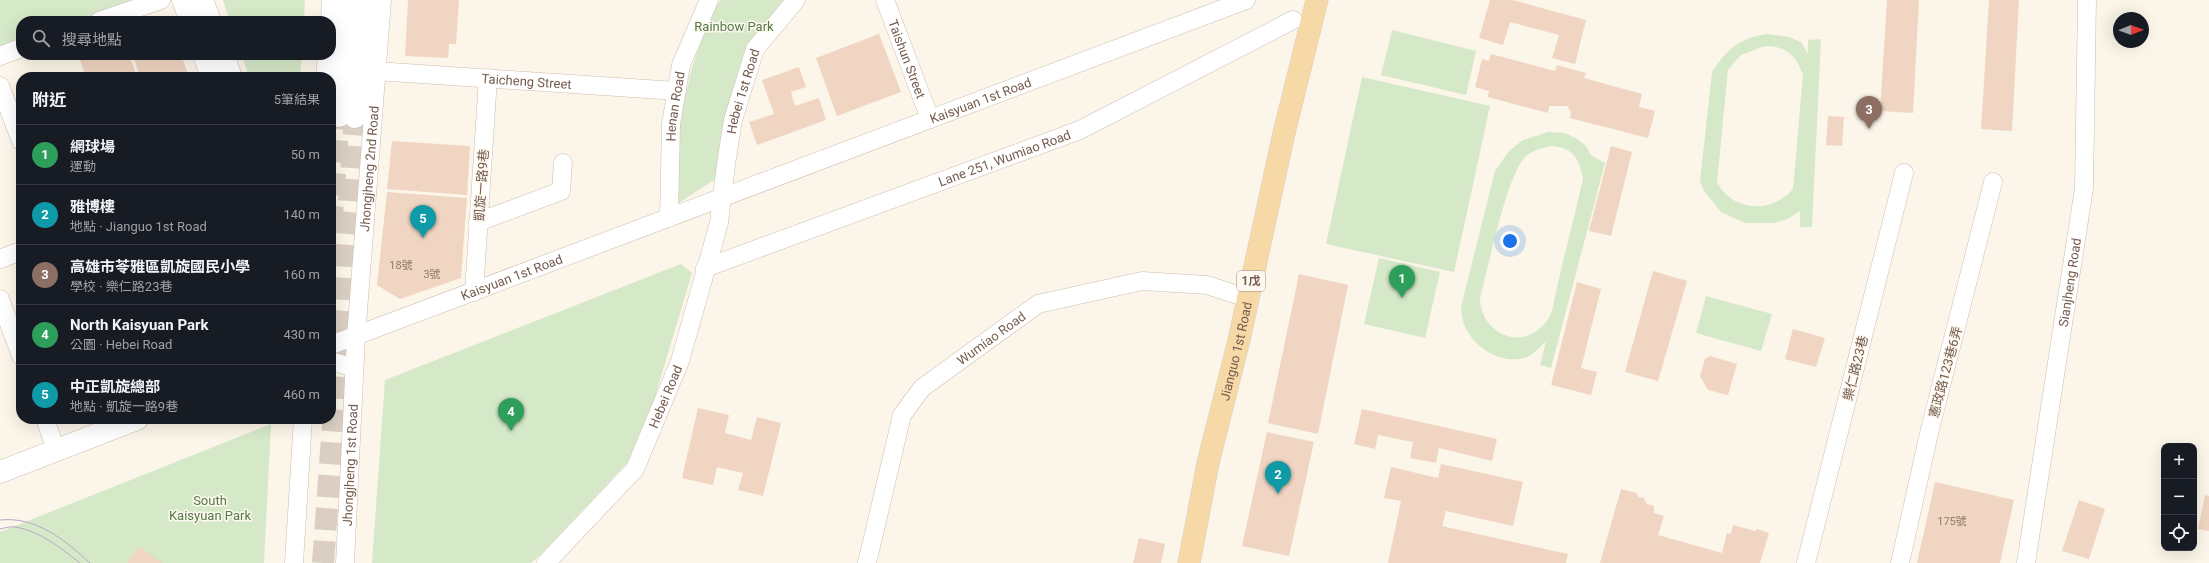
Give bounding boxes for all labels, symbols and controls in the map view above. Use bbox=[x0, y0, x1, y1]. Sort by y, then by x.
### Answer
north arrow bbox=[2113, 12, 2149, 48]
search box bbox=[16, 16, 336, 60]
street label: Taishun Street bbox=[885, 18, 929, 101]
park label: Rainbow Park bbox=[694, 19, 774, 34]
icon: search bbox=[30, 27, 52, 49]
text: 搜尋地點 bbox=[62, 31, 122, 49]
street label: Hebei 1st Road bbox=[724, 47, 763, 135]
street label: Henan Road bbox=[664, 70, 688, 142]
street label: Taicheng Street bbox=[481, 71, 572, 92]
street label: Kaisyuan 1st Road bbox=[928, 75, 1033, 127]
text: 附近 bbox=[32, 90, 66, 110]
text: 5筆結果 bbox=[274, 92, 320, 107]
pin: 3 bbox=[1856, 96, 1882, 129]
street label: Jhongjheng 2nd Road bbox=[357, 105, 382, 232]
street label: Lane 251, Wumiao Road bbox=[936, 127, 1073, 190]
text: 網球場 bbox=[70, 138, 115, 156]
text: 1 bbox=[41, 147, 49, 162]
text: 50 m bbox=[291, 147, 320, 162]
street label: 凱旋一路9巷 bbox=[471, 148, 492, 222]
text: 運動 bbox=[70, 159, 96, 174]
text: 雅博樓 bbox=[70, 198, 115, 216]
pin: 5 bbox=[410, 205, 436, 238]
text: 2 bbox=[41, 207, 49, 222]
text: 140 m bbox=[283, 207, 320, 222]
text: 地點 · Jianguo 1st Road bbox=[70, 219, 207, 234]
your location bbox=[1500, 231, 1520, 251]
street label: Sianjheng Road bbox=[2056, 237, 2084, 328]
street label: Kaisyuan 1st Road bbox=[459, 251, 565, 303]
text: 高雄市苓雅區凱旋國民小學 bbox=[70, 258, 250, 276]
house number: 18號 bbox=[389, 259, 413, 272]
pin: 1 bbox=[1389, 265, 1415, 298]
text: 3 bbox=[41, 267, 49, 282]
text: 160 m bbox=[283, 267, 320, 282]
house number: 3號 bbox=[423, 268, 441, 281]
road number: 1戊 bbox=[1237, 271, 1265, 291]
text: 學校 · 樂仁路23巷 bbox=[70, 279, 172, 294]
street label: Jianguo 1st Road bbox=[1217, 300, 1255, 402]
street label: Wumiao Road bbox=[954, 309, 1029, 368]
text: North Kaisyuan Park bbox=[70, 316, 209, 334]
street label: 憲政路123巷6弄 bbox=[1926, 325, 1965, 420]
text: 4 bbox=[41, 327, 49, 342]
text: 430 m bbox=[283, 327, 320, 342]
street label: 樂仁路23巷 bbox=[1840, 334, 1871, 402]
text: 公園 · Hebei Road bbox=[70, 337, 172, 352]
street label: Hebei Road bbox=[646, 363, 685, 430]
text: 中正凱旋總部 bbox=[70, 378, 160, 396]
text: 5 bbox=[41, 387, 49, 402]
text: 460 m bbox=[283, 387, 320, 402]
pin: 4 bbox=[498, 398, 524, 431]
text: 地點 · 凱旋一路9巷 bbox=[70, 399, 178, 414]
street label: Jhongjheng 1st Road bbox=[340, 404, 361, 527]
map controls bbox=[2161, 443, 2197, 551]
button: + bbox=[2161, 443, 2197, 479]
pin: 2 bbox=[1265, 461, 1291, 494]
button: − bbox=[2161, 479, 2197, 515]
park label: South Kaisyuan Park bbox=[169, 493, 251, 523]
house number: 175號 bbox=[1937, 515, 1967, 528]
button: locate bbox=[2161, 515, 2197, 551]

